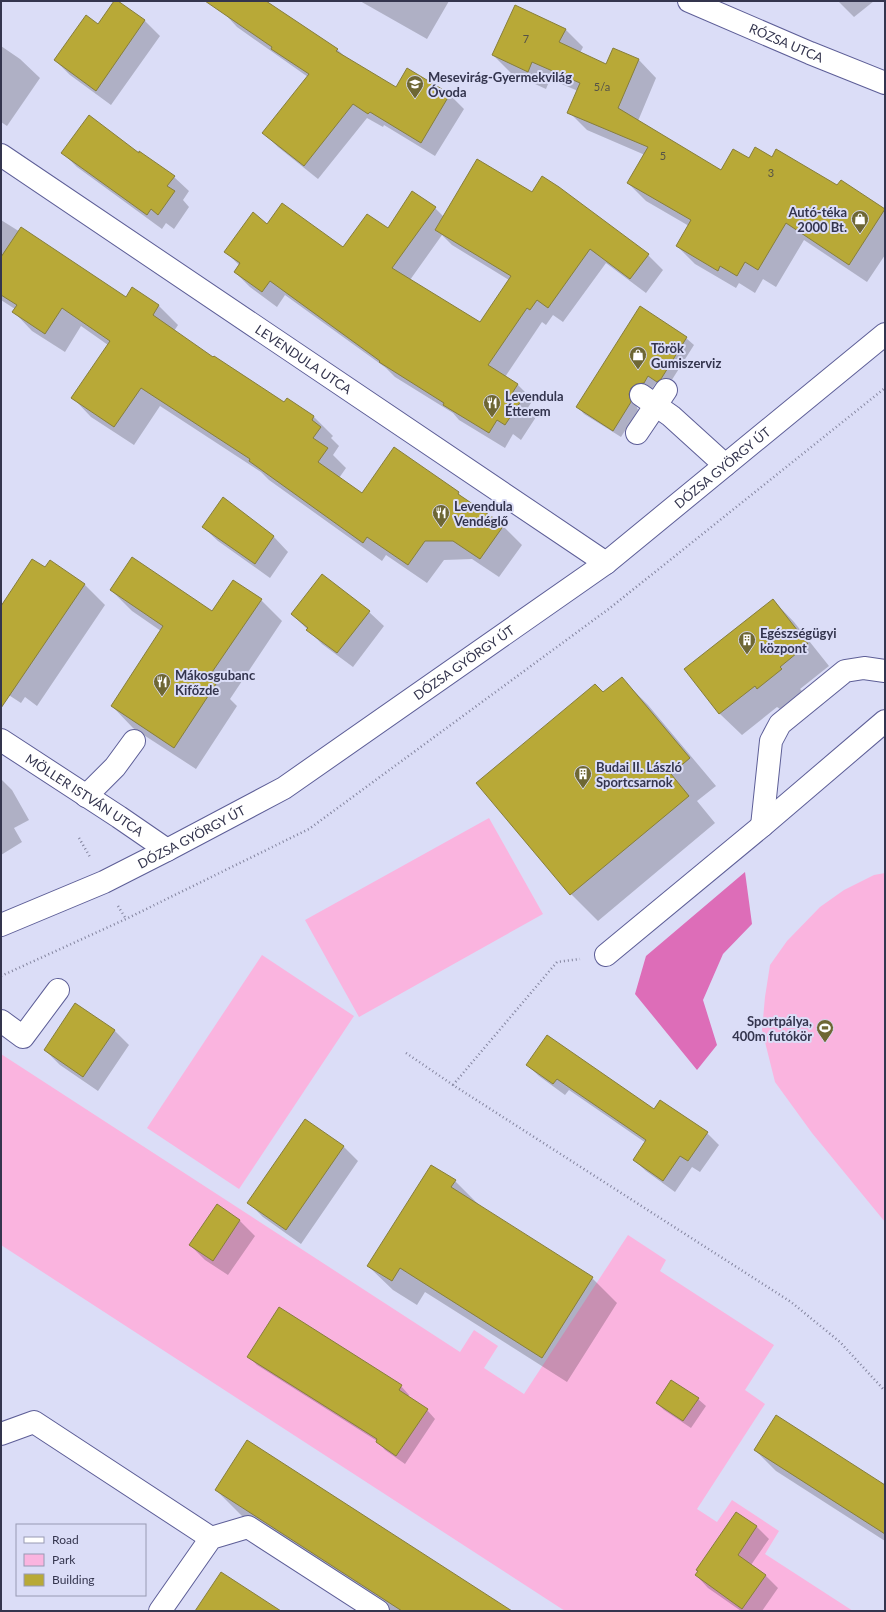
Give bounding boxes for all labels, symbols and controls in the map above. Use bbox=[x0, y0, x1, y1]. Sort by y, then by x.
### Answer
street label: RÓZSA UTCA bbox=[747, 20, 826, 66]
house number: 7 bbox=[523, 32, 529, 45]
place label: Mesevirág-Gyermekvilág Óvoda bbox=[428, 69, 572, 100]
school or university icon: Mesevirág-Gyermekvilág Óvoda bbox=[405, 74, 425, 99]
house number: 5/a bbox=[594, 80, 610, 93]
house number: 5 bbox=[660, 149, 666, 162]
house number: 3 bbox=[768, 166, 774, 179]
place label: Autó-téka 2000 Bt. bbox=[787, 204, 847, 235]
shop icon: Autó-téka 2000 Bt. bbox=[850, 209, 870, 234]
street label: LEVENDULA UTCA bbox=[252, 321, 355, 397]
place label: Török Gumiszerviz bbox=[651, 340, 721, 371]
shop icon: Török Gumiszerviz bbox=[628, 345, 648, 370]
place label: Levendula Étterem bbox=[505, 388, 564, 419]
restaurant icon: Levendula Étterem bbox=[482, 393, 502, 418]
street label: DÓZSA GYÖRGY ÚT bbox=[671, 423, 774, 512]
place label: Levendula Vendéglő bbox=[453, 498, 513, 529]
restaurant icon: Levendula Vendéglő bbox=[431, 503, 451, 528]
street label: DÓZSA GYÖRGY ÚT bbox=[410, 621, 518, 703]
place label: Egészségügyi központ bbox=[760, 625, 837, 656]
building icon: Egészségügyi központ bbox=[737, 630, 757, 655]
place label: Mákosgubanc Kifőzde bbox=[175, 667, 256, 698]
restaurant icon: Mákosgubanc Kifőzde bbox=[152, 672, 172, 697]
street label: MÖLLER ISTVÁN UTCA bbox=[23, 750, 147, 840]
place label: Budai II. László Sportcsarnok bbox=[596, 759, 682, 790]
building icon: Budai II. László Sportcsarnok bbox=[573, 764, 593, 789]
street label: DÓZSA GYÖRGY ÚT bbox=[135, 802, 248, 872]
place label: Sportpálya, 400m futókör bbox=[732, 1013, 812, 1044]
sports icon: Sportpálya, 400m futókör bbox=[815, 1018, 835, 1043]
legend bbox=[16, 1524, 146, 1596]
text: Road bbox=[52, 1532, 79, 1547]
text: Park bbox=[52, 1552, 76, 1567]
text: Building bbox=[52, 1572, 95, 1587]

